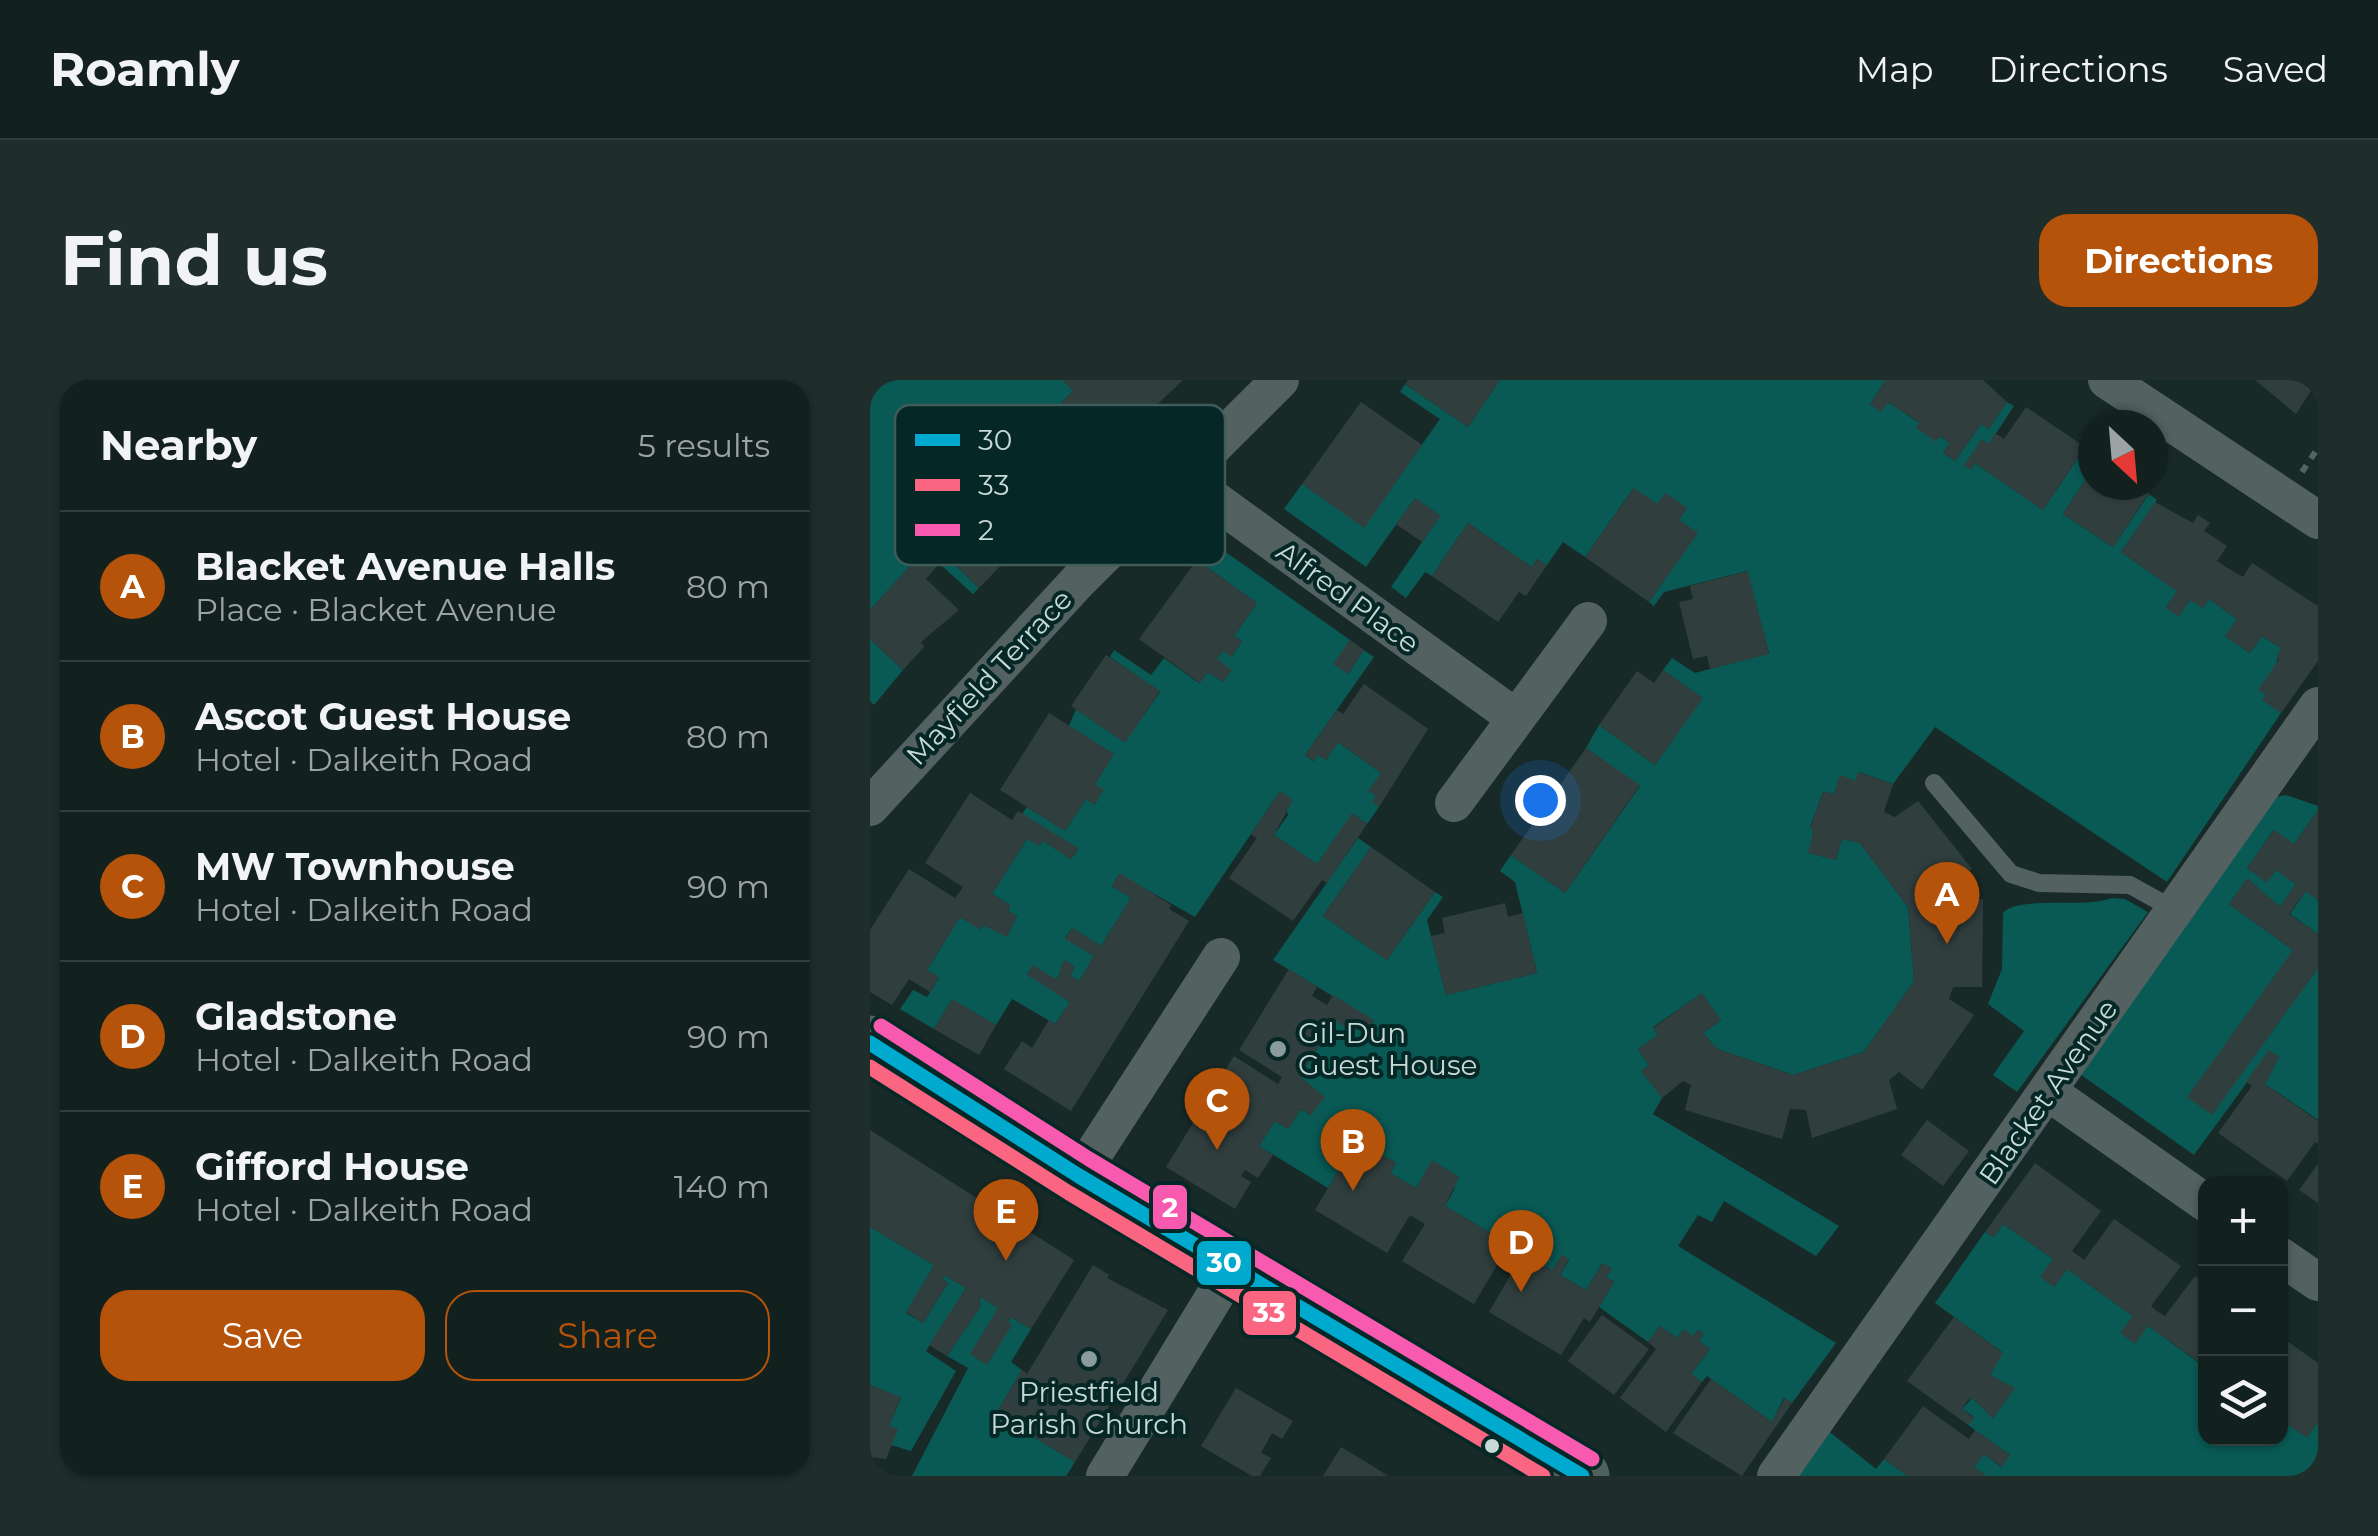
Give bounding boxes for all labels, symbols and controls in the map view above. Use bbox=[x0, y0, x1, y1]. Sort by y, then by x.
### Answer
text: Roamly bbox=[50, 40, 239, 98]
text: Map bbox=[1856, 48, 1934, 91]
text: Directions bbox=[1989, 48, 2168, 91]
text: Saved bbox=[2223, 48, 2328, 91]
button: Directions bbox=[2039, 214, 2318, 307]
text: Find us bbox=[60, 217, 328, 303]
legend bbox=[895, 405, 1225, 565]
north arrow bbox=[2078, 410, 2168, 500]
text: Nearby bbox=[100, 419, 257, 471]
text: 30 bbox=[978, 423, 1012, 457]
text: 5 results bbox=[638, 426, 770, 465]
text: 33 bbox=[978, 468, 1009, 502]
text: 2 bbox=[978, 513, 994, 547]
street label: Alfred Place bbox=[1270, 534, 1426, 660]
text: Blacket Avenue Halls bbox=[195, 543, 615, 590]
text: A bbox=[120, 567, 145, 606]
text: 80 m bbox=[686, 567, 770, 606]
street label: Mayfield Terrace bbox=[899, 582, 1079, 772]
text: Place · Blacket Avenue bbox=[195, 590, 557, 629]
text: Ascot Guest House bbox=[195, 693, 571, 740]
text: B bbox=[120, 717, 145, 756]
text: 80 m bbox=[686, 717, 770, 756]
text: Hotel · Dalkeith Road bbox=[195, 740, 533, 779]
your location bbox=[1515, 775, 1566, 826]
text: MW Townhouse bbox=[195, 843, 515, 890]
pin: A bbox=[1914, 862, 1980, 944]
text: C bbox=[121, 867, 144, 906]
text: 90 m bbox=[687, 867, 770, 906]
text: Hotel · Dalkeith Road bbox=[195, 890, 533, 929]
text: Gladstone bbox=[195, 993, 397, 1040]
street label: Blacket Avenue bbox=[1972, 993, 2124, 1191]
place label: Gil-Dun Guest House bbox=[1298, 1016, 1477, 1082]
text: D bbox=[119, 1017, 146, 1056]
text: 90 m bbox=[687, 1017, 770, 1056]
marker: Gil-Dun Guest House bbox=[1267, 1038, 1289, 1060]
text: Hotel · Dalkeith Road bbox=[195, 1040, 533, 1079]
pin: C bbox=[1184, 1068, 1250, 1150]
pin: B bbox=[1320, 1108, 1386, 1191]
text: Gifford House bbox=[195, 1143, 469, 1190]
text: E bbox=[122, 1167, 143, 1206]
text: 140 m bbox=[674, 1167, 770, 1206]
map controls bbox=[2198, 1176, 2288, 1446]
button: + bbox=[2198, 1176, 2288, 1266]
pin: E bbox=[974, 1178, 1038, 1261]
line badge: 2 bbox=[1151, 1183, 1189, 1231]
text: Hotel · Dalkeith Road bbox=[195, 1190, 533, 1229]
text: 2 bbox=[1162, 1190, 1178, 1224]
pin: D bbox=[1488, 1210, 1554, 1292]
line badge: 30 bbox=[1195, 1239, 1253, 1287]
text: 30 bbox=[1205, 1245, 1242, 1279]
button: − bbox=[2198, 1266, 2288, 1356]
line badge: 33 bbox=[1241, 1289, 1298, 1337]
button: Save bbox=[100, 1290, 425, 1381]
button: Share bbox=[445, 1290, 770, 1381]
text: 33 bbox=[1251, 1295, 1286, 1329]
marker: Priestfield Parish Church bbox=[1078, 1348, 1100, 1370]
button: layers bbox=[2198, 1356, 2288, 1446]
place label: Priestfield Parish Church bbox=[990, 1375, 1188, 1441]
unlabelled marker bbox=[1482, 1436, 1502, 1456]

